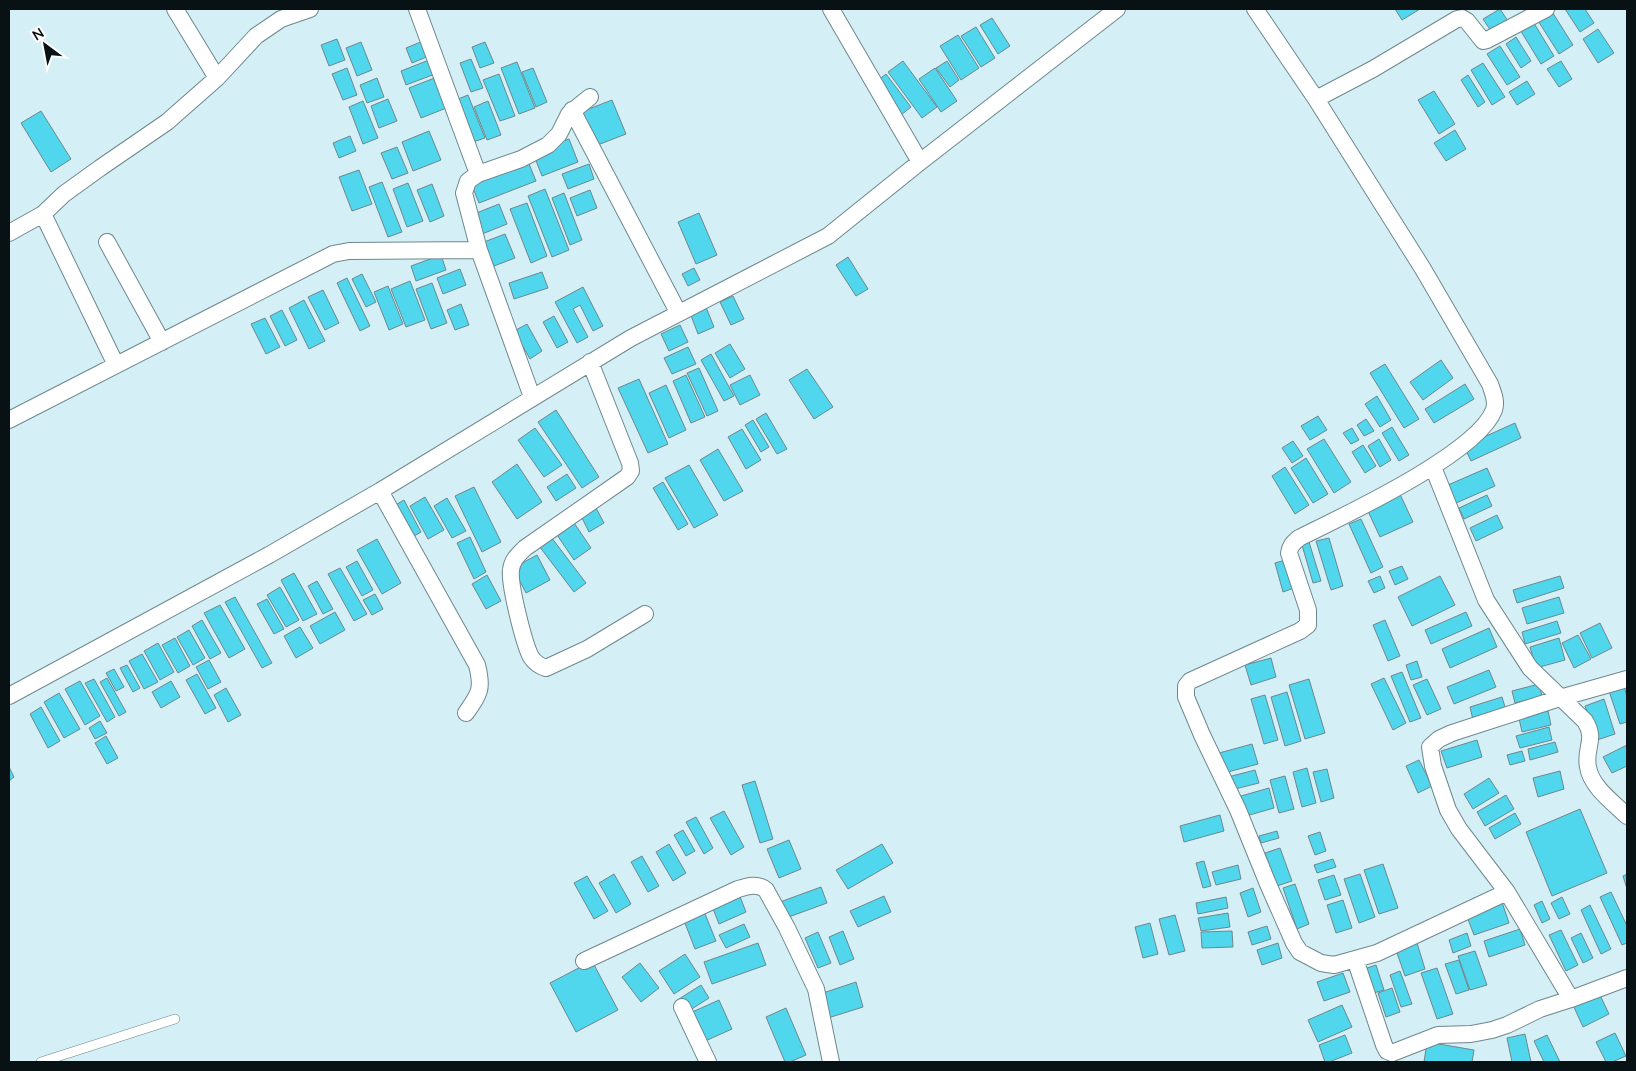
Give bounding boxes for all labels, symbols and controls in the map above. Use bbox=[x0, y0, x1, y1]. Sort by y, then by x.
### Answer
north arrow bbox=[20, 20, 70, 70]
text: N bbox=[29, 24, 48, 45]

